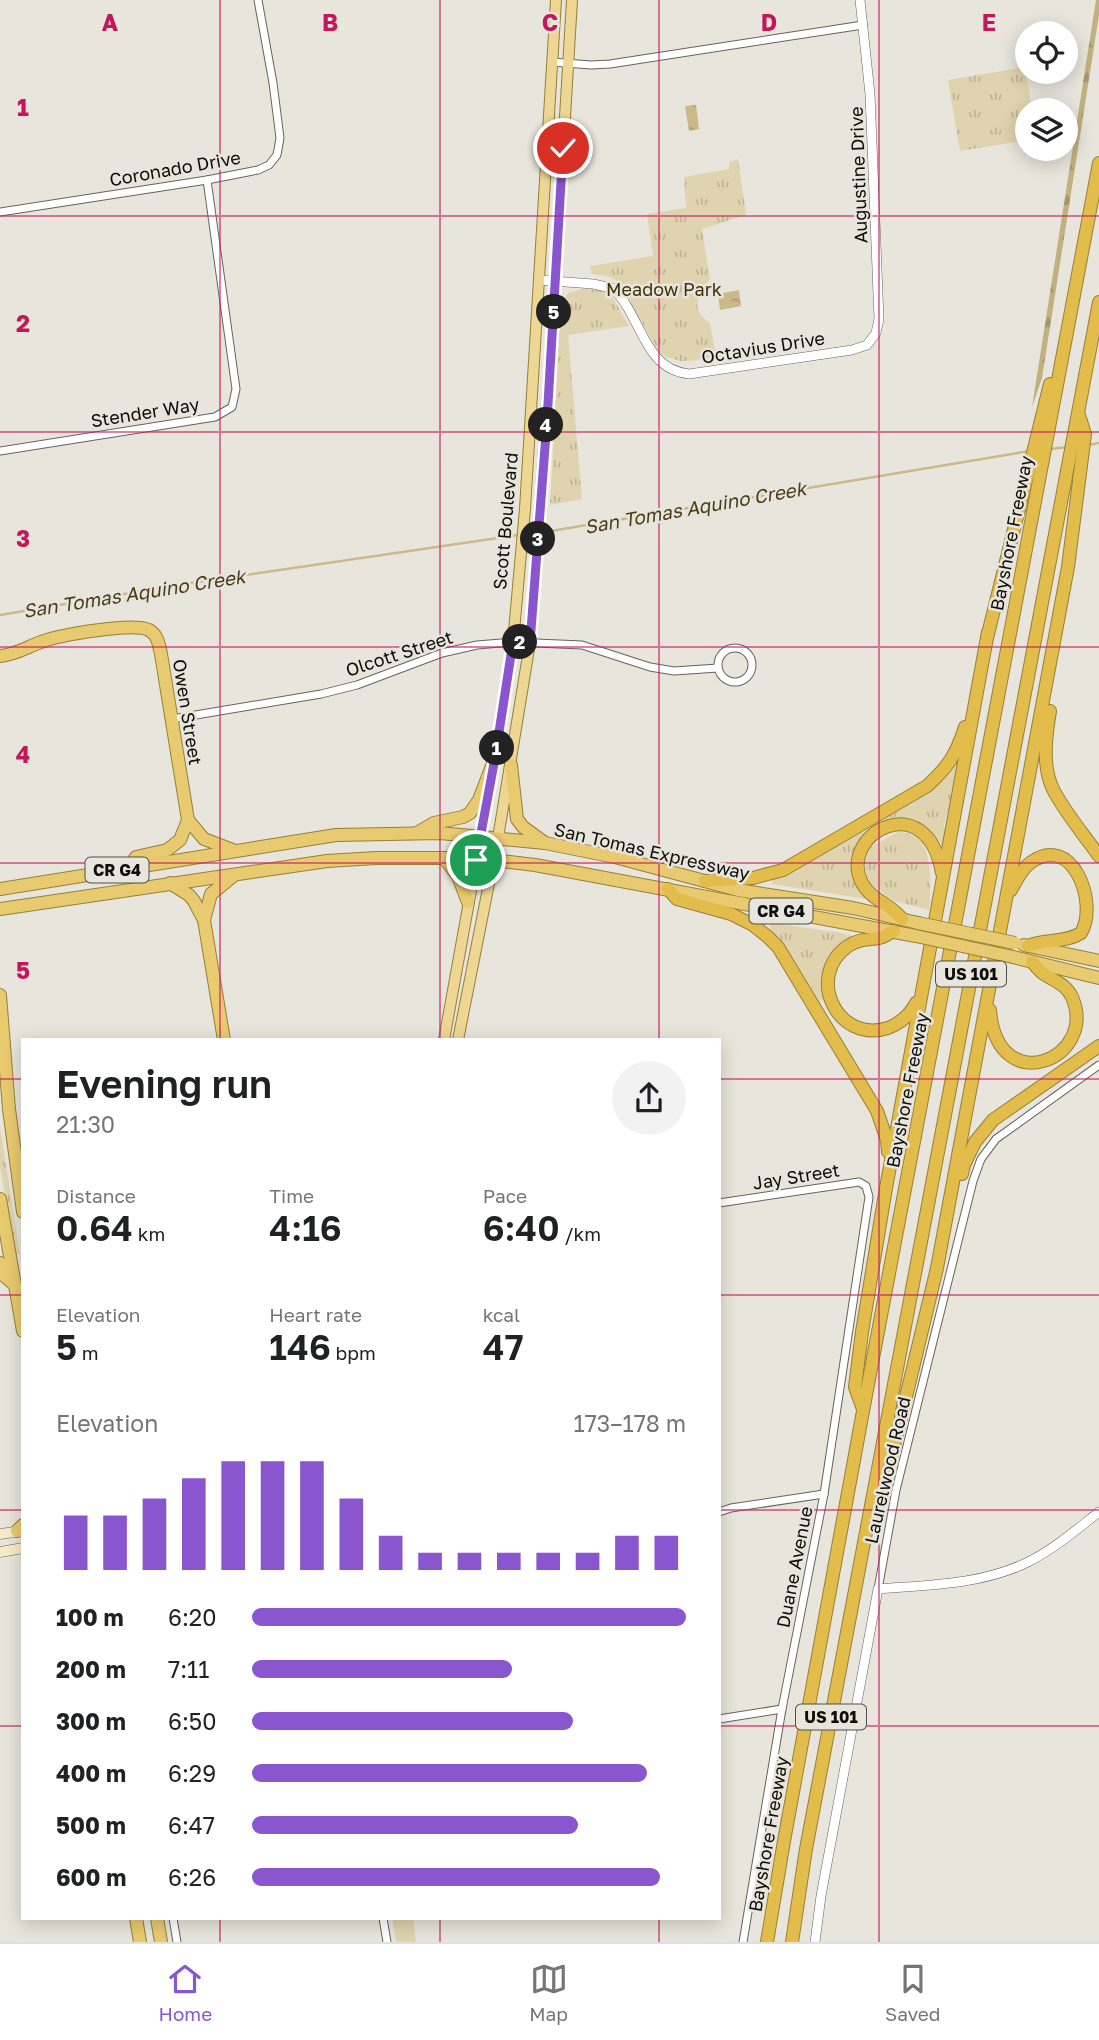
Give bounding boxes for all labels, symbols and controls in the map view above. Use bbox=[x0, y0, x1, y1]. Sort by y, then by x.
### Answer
text: A bbox=[102, 8, 119, 36]
text: B bbox=[322, 8, 338, 36]
text: C bbox=[542, 8, 558, 36]
text: D bbox=[761, 8, 777, 36]
text: E bbox=[982, 8, 996, 36]
map controls bbox=[1015, 21, 1078, 161]
button: locate bbox=[1015, 21, 1078, 84]
text: 1 bbox=[17, 93, 29, 121]
button: layers bbox=[1015, 98, 1078, 161]
street label: Augustine Drive bbox=[845, 106, 871, 244]
pin bbox=[533, 118, 593, 178]
icon: check bbox=[544, 129, 582, 167]
street label: Coronado Drive bbox=[108, 146, 242, 190]
park label: Meadow Park bbox=[606, 278, 722, 300]
pin: 5 bbox=[536, 294, 572, 330]
text: 5 bbox=[548, 300, 559, 323]
text: 2 bbox=[16, 309, 30, 337]
street label: Octavius Drive bbox=[700, 326, 826, 368]
street label: Stender Way bbox=[89, 393, 201, 431]
pin: 4 bbox=[528, 408, 564, 442]
text: 4 bbox=[540, 413, 551, 436]
street label: Scott Boulevard bbox=[488, 451, 522, 591]
street label: Bayshore Freeway bbox=[985, 454, 1037, 612]
water label: San Tomas Aquino Creek bbox=[582, 476, 810, 538]
pin: 3 bbox=[520, 522, 556, 556]
text: 3 bbox=[16, 524, 30, 552]
text: 3 bbox=[532, 527, 543, 550]
water label: San Tomas Aquino Creek bbox=[21, 564, 249, 622]
pin: 2 bbox=[503, 624, 538, 660]
street label: Olcott Street bbox=[343, 625, 455, 681]
text: 2 bbox=[514, 630, 525, 653]
street label: Owen Street bbox=[169, 657, 207, 767]
pin: 1 bbox=[480, 730, 514, 766]
text: 1 bbox=[492, 736, 501, 759]
text: 4 bbox=[16, 740, 30, 768]
street label: San Tomas Expressway bbox=[552, 818, 752, 884]
pin bbox=[446, 830, 506, 890]
icon: arrive bbox=[457, 841, 495, 879]
road number: CR G4 bbox=[86, 858, 148, 883]
road number: CR G4 bbox=[750, 898, 812, 923]
text: 5 bbox=[16, 956, 30, 984]
road number: US 101 bbox=[936, 962, 1006, 986]
street label: Bayshore Freeway bbox=[881, 1011, 933, 1169]
text: Evening run bbox=[56, 1061, 272, 1106]
button: share bbox=[612, 1061, 686, 1135]
text: 21:30 bbox=[56, 1110, 115, 1138]
street label: Jay Street bbox=[751, 1158, 841, 1194]
text: Distance bbox=[56, 1184, 136, 1207]
text: Time bbox=[269, 1184, 314, 1207]
text: Pace bbox=[483, 1184, 527, 1207]
text: 0.64 bbox=[56, 1207, 133, 1249]
text: 4:16 bbox=[269, 1207, 342, 1249]
text: 6:40 bbox=[483, 1207, 560, 1249]
text: km bbox=[133, 1222, 165, 1245]
text: /km bbox=[560, 1222, 601, 1245]
text: Elevation bbox=[56, 1303, 141, 1326]
text: Heart rate bbox=[269, 1303, 362, 1326]
text: kcal bbox=[483, 1303, 520, 1326]
text: 5 bbox=[56, 1326, 77, 1368]
text: 146 bbox=[269, 1326, 331, 1368]
text: 47 bbox=[483, 1326, 524, 1368]
text: m bbox=[77, 1341, 99, 1364]
text: bpm bbox=[331, 1341, 376, 1364]
street label: Laurelwood Road bbox=[859, 1394, 915, 1546]
text: Elevation bbox=[56, 1409, 158, 1437]
text: 173–178 m bbox=[574, 1409, 686, 1437]
street label: Duane Avenue bbox=[771, 1504, 817, 1630]
text: 100 m bbox=[56, 1603, 124, 1631]
text: 6:20 bbox=[168, 1603, 216, 1631]
text: 200 m bbox=[56, 1655, 126, 1683]
text: 7:11 bbox=[168, 1655, 209, 1683]
road number: US 101 bbox=[796, 1704, 866, 1730]
text: 300 m bbox=[56, 1707, 126, 1735]
text: 6:50 bbox=[168, 1707, 216, 1735]
street label: Bayshore Freeway bbox=[743, 1755, 793, 1913]
text: 400 m bbox=[56, 1759, 126, 1787]
text: 6:29 bbox=[168, 1759, 216, 1787]
text: 500 m bbox=[56, 1811, 126, 1839]
text: 6:47 bbox=[168, 1811, 215, 1839]
text: 600 m bbox=[56, 1863, 126, 1891]
text: 6:26 bbox=[168, 1863, 216, 1891]
tab: Home bbox=[159, 1960, 212, 2025]
tab: Map bbox=[529, 1960, 568, 2025]
tab: Saved bbox=[885, 1960, 940, 2025]

